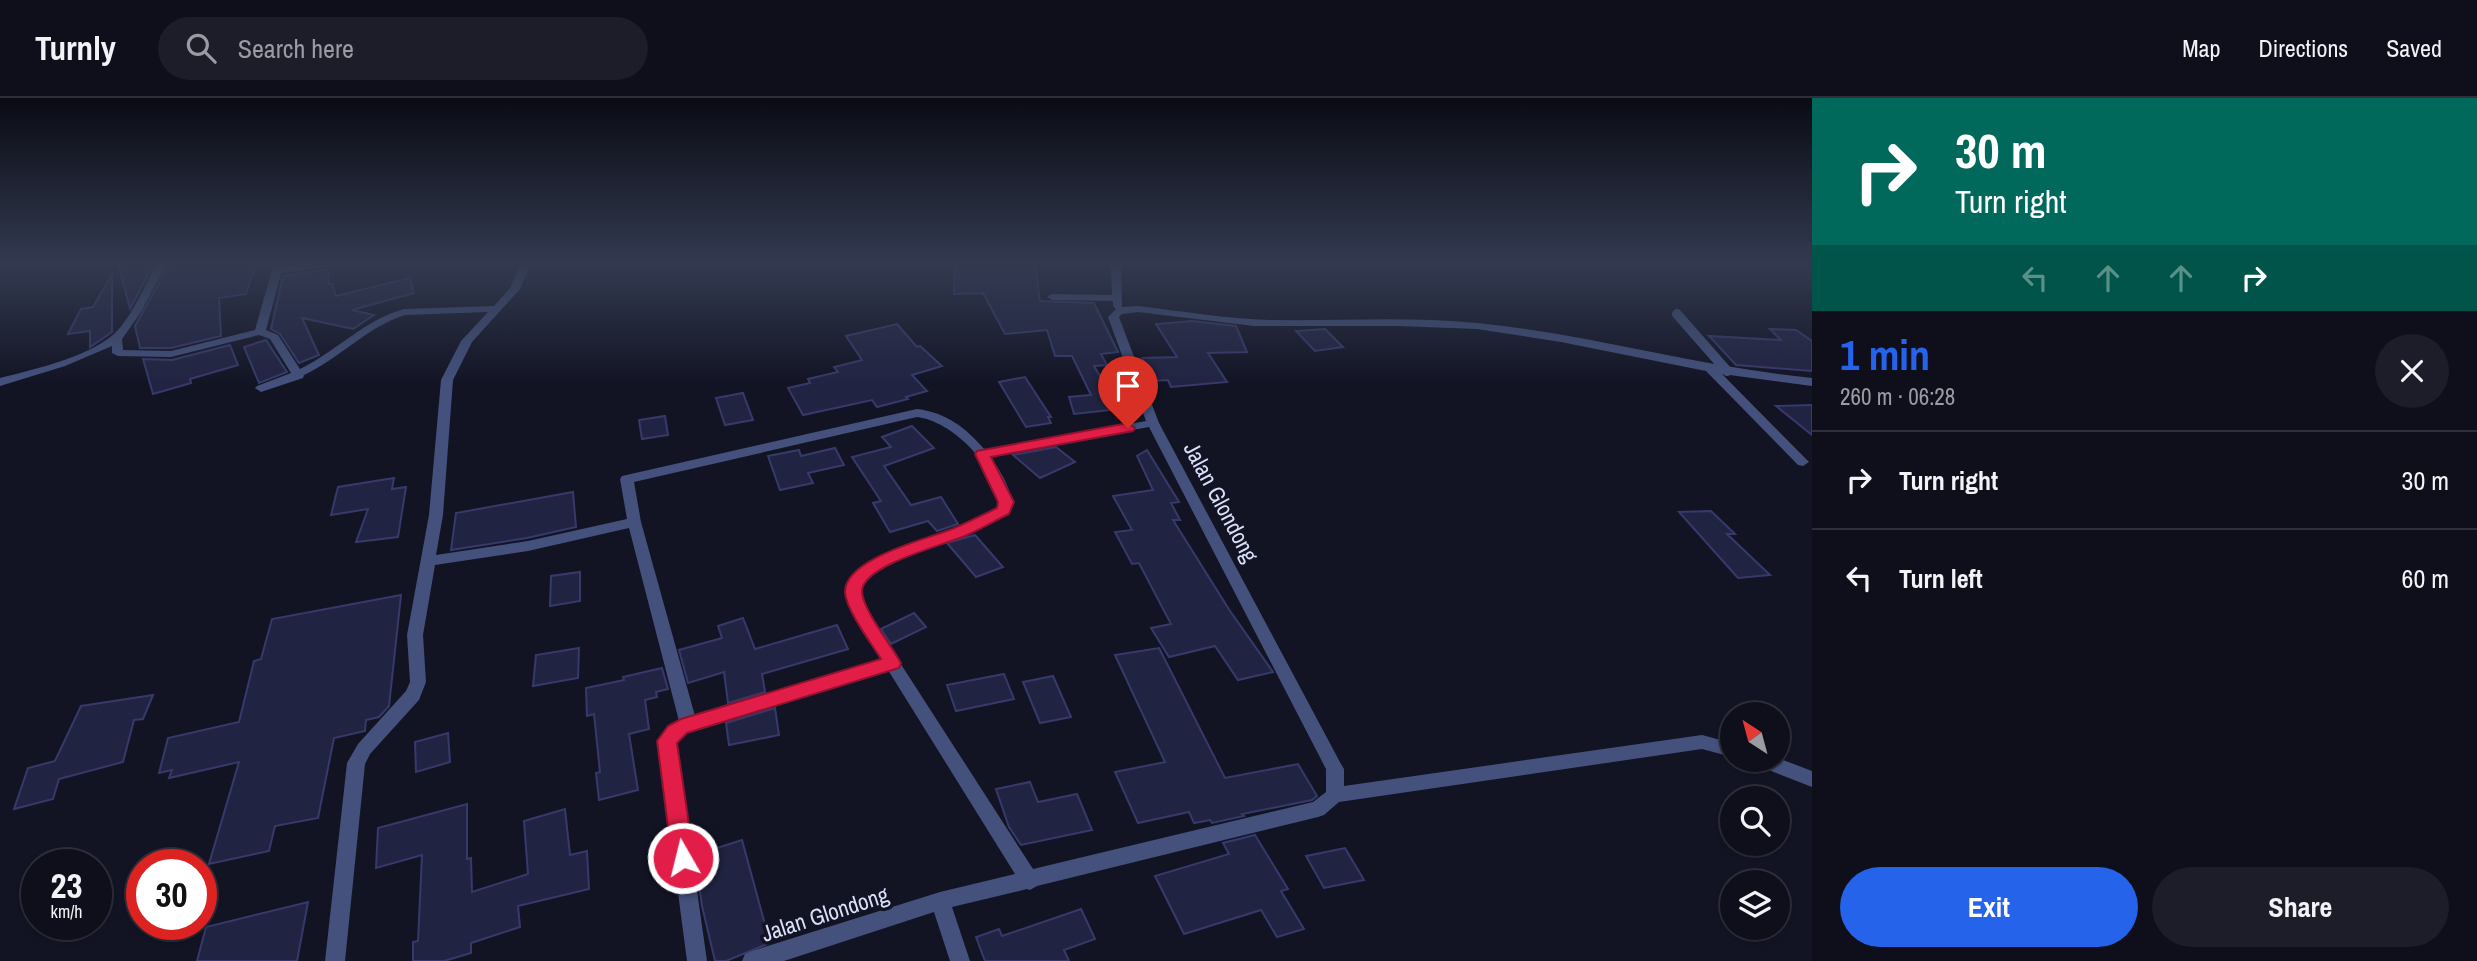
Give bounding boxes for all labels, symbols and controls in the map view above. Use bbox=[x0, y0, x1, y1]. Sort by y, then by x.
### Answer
search box bbox=[158, 17, 648, 80]
text: Turnly bbox=[35, 26, 116, 70]
icon: search bbox=[182, 29, 220, 67]
text: Search here bbox=[238, 31, 354, 66]
text: Map bbox=[2182, 32, 2220, 64]
text: Directions bbox=[2258, 32, 2348, 64]
text: Saved bbox=[2386, 32, 2442, 64]
text: 30 m bbox=[1955, 117, 2047, 183]
icon: right bbox=[1840, 126, 1931, 217]
text: Turn right bbox=[1955, 180, 2067, 223]
icon: left bbox=[2016, 259, 2054, 297]
icon: ahead bbox=[2089, 259, 2127, 297]
icon: ahead bbox=[2162, 259, 2200, 297]
icon: right bbox=[2235, 259, 2273, 297]
text: 1 min bbox=[1840, 327, 1930, 383]
button: close bbox=[2375, 334, 2449, 408]
pin bbox=[1098, 356, 1158, 428]
icon: arrive bbox=[1109, 367, 1147, 405]
text: 260 m · 06:28 bbox=[1840, 381, 1955, 412]
street label: Jalan Glondong bbox=[1177, 436, 1266, 568]
icon: right bbox=[1840, 461, 1878, 499]
text: Turn right bbox=[1899, 463, 1998, 498]
text: 30 m bbox=[2402, 463, 2449, 498]
icon: left bbox=[1840, 559, 1878, 597]
text: Turn left bbox=[1899, 561, 1983, 596]
text: 60 m bbox=[2402, 561, 2449, 596]
north arrow bbox=[1720, 702, 1790, 772]
map controls bbox=[1720, 702, 1790, 940]
button: search bbox=[1720, 786, 1790, 856]
position arrow bbox=[646, 821, 720, 895]
speed limit sign: 30 bbox=[126, 849, 217, 940]
text: 23 bbox=[51, 862, 82, 909]
button: Exit bbox=[1840, 867, 2138, 947]
button: Share bbox=[2152, 867, 2449, 947]
button: layers bbox=[1720, 870, 1790, 940]
street label: Jalan Glondong bbox=[757, 878, 893, 949]
text: km/h bbox=[51, 899, 83, 924]

